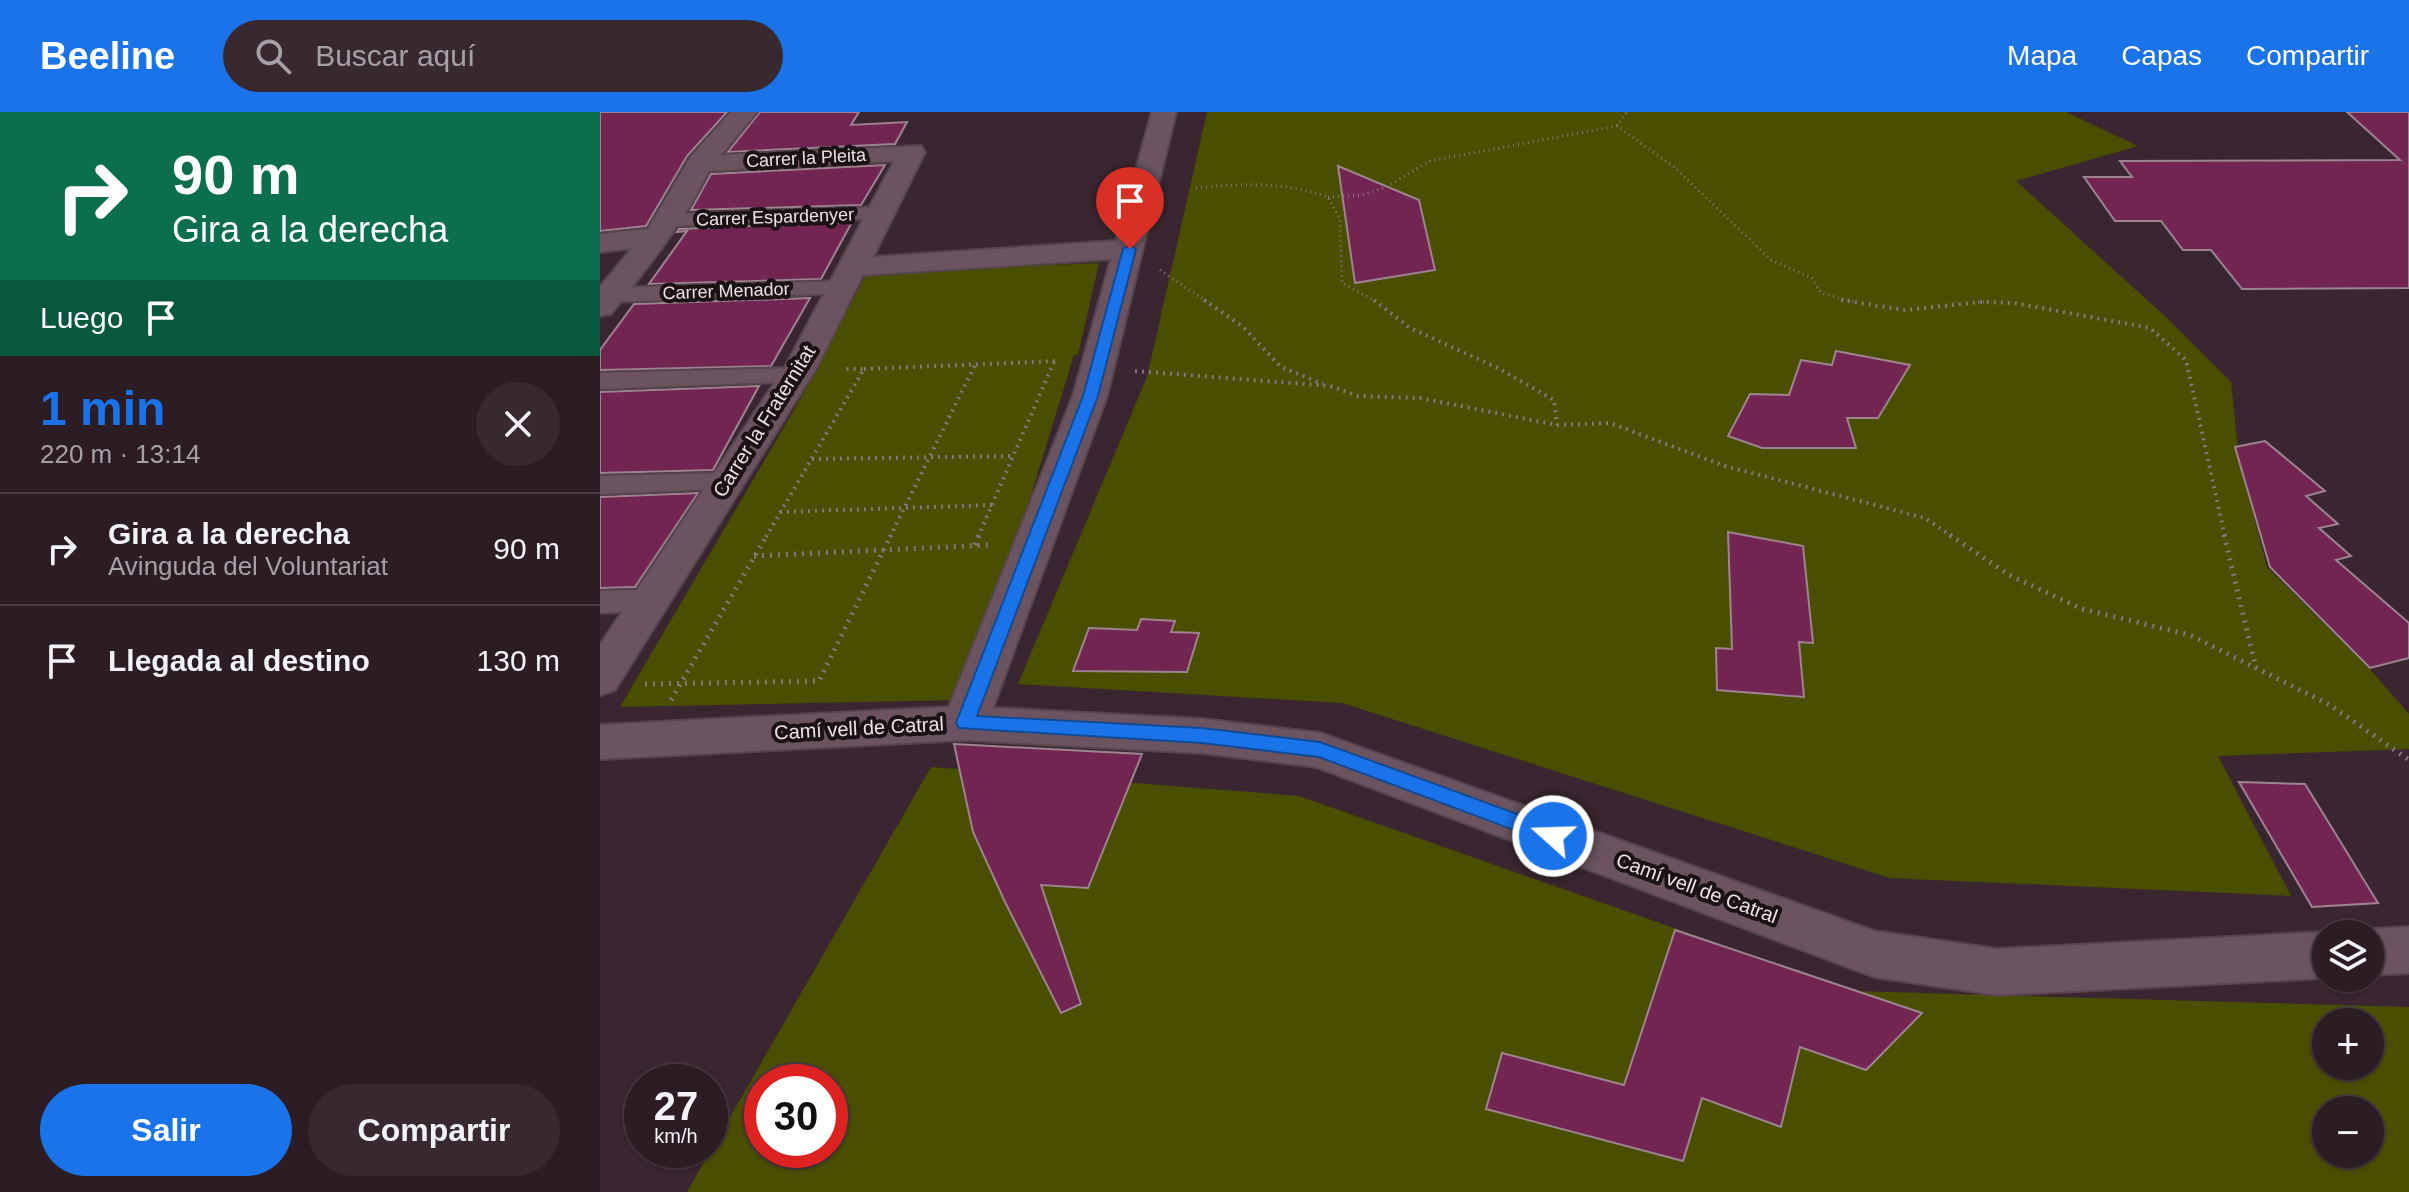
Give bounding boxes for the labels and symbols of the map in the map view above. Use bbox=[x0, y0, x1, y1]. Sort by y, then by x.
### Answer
street label: Carrer la Pleita bbox=[746, 145, 867, 171]
pin bbox=[1096, 167, 1164, 249]
street label: Carrer Espardenyer bbox=[696, 204, 854, 230]
street label: Carrer Menador bbox=[662, 279, 790, 303]
street label: Carrer la Fraternitat bbox=[708, 341, 820, 501]
street label: Camí vell de Catral bbox=[774, 713, 944, 743]
position arrow bbox=[1511, 794, 1595, 878]
street label: Camí vell de Catral bbox=[1613, 849, 1781, 927]
speed limit sign: 30 bbox=[744, 1064, 848, 1168]

